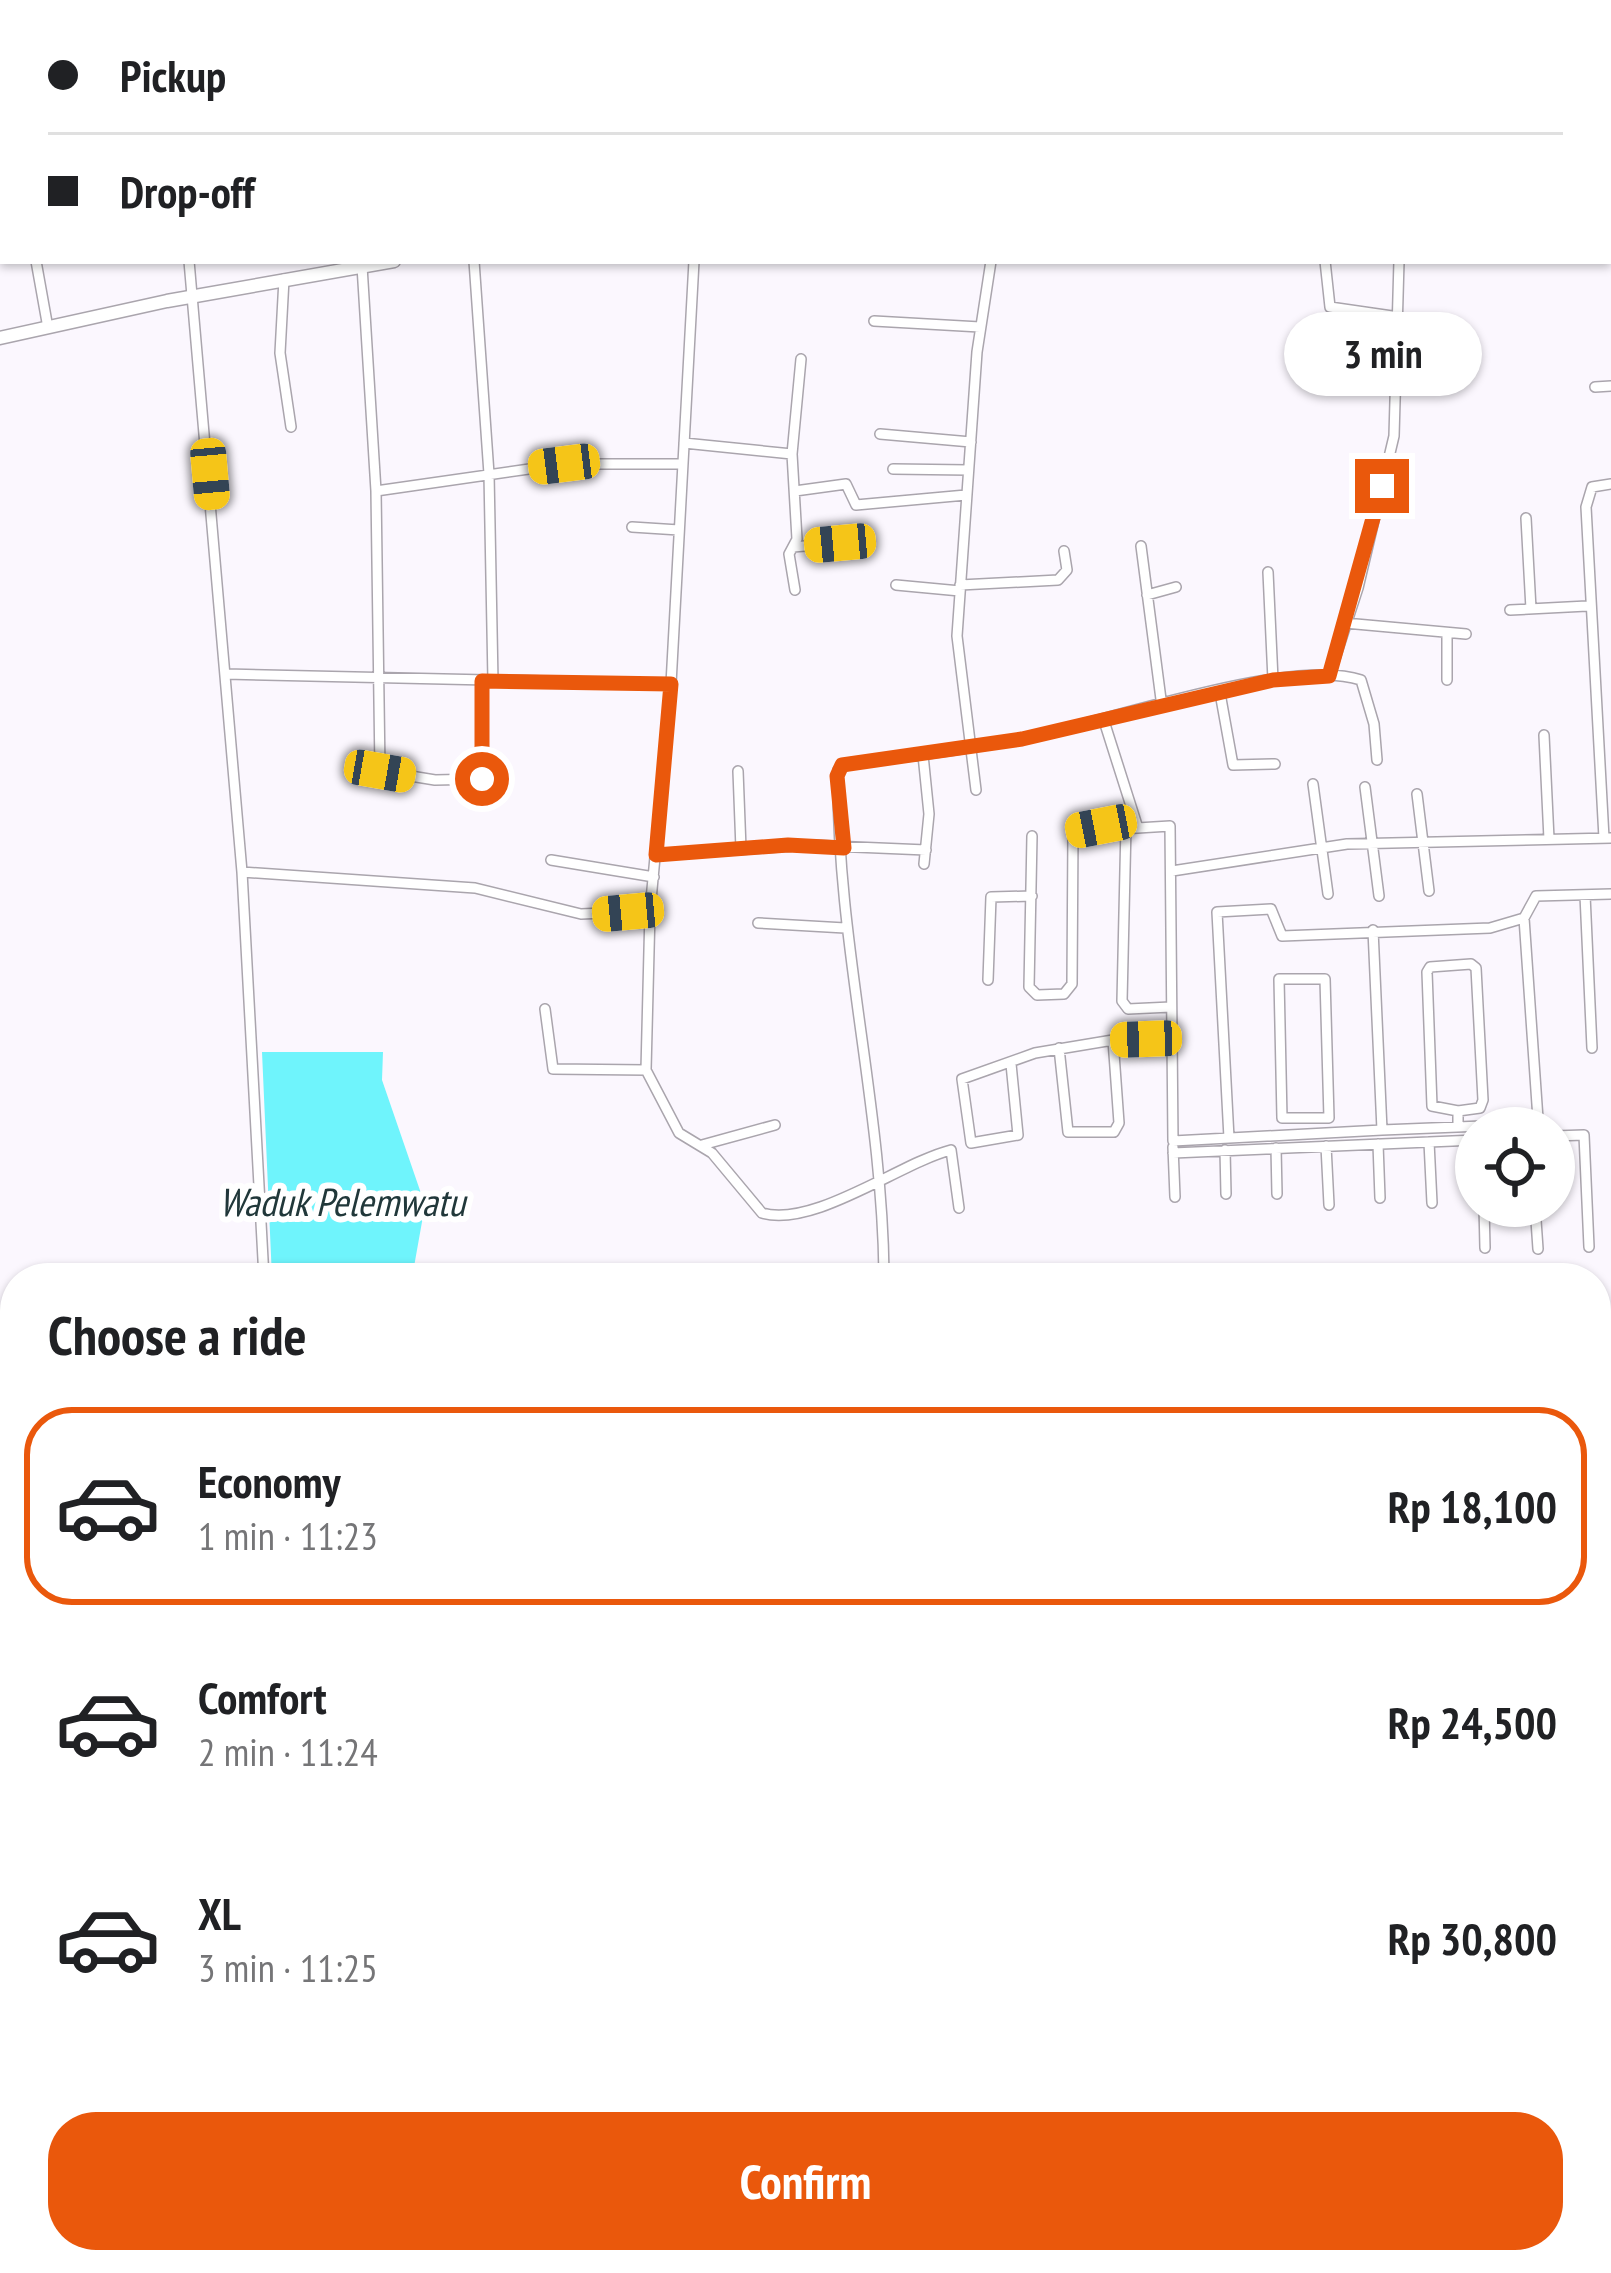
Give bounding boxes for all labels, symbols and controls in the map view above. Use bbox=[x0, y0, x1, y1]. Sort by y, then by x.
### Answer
text: Pickup bbox=[120, 46, 226, 104]
text: Drop-off bbox=[120, 162, 254, 220]
callout: 3 min bbox=[1283, 312, 1481, 396]
text: 3 min bbox=[1344, 328, 1422, 379]
car bbox=[189, 437, 231, 511]
car bbox=[526, 442, 602, 486]
route end bbox=[1355, 459, 1409, 513]
car bbox=[803, 522, 877, 564]
car bbox=[341, 747, 419, 795]
route start bbox=[455, 752, 509, 806]
car bbox=[1062, 801, 1140, 851]
car bbox=[591, 891, 665, 933]
car bbox=[1109, 1020, 1183, 1058]
map controls bbox=[1455, 1107, 1575, 1227]
button: locate bbox=[1455, 1107, 1575, 1227]
water label: Waduk Pelemwatu bbox=[219, 1176, 468, 1227]
text: Choose a ride bbox=[48, 1300, 307, 1370]
icon: car bbox=[54, 1452, 162, 1560]
text: Economy bbox=[198, 1452, 341, 1510]
text: Rp 18,100 bbox=[1388, 1477, 1557, 1535]
text: 1 min · 11:23 bbox=[198, 1510, 378, 1561]
icon: car bbox=[54, 1668, 162, 1776]
text: Comfort bbox=[198, 1668, 327, 1726]
text: Rp 24,500 bbox=[1388, 1693, 1557, 1751]
text: 2 min · 11:24 bbox=[198, 1726, 378, 1777]
icon: car bbox=[54, 1884, 162, 1992]
text: XL bbox=[198, 1884, 241, 1942]
text: Rp 30,800 bbox=[1388, 1909, 1557, 1967]
text: 3 min · 11:25 bbox=[198, 1942, 378, 1993]
button: Confirm bbox=[48, 2112, 1563, 2250]

